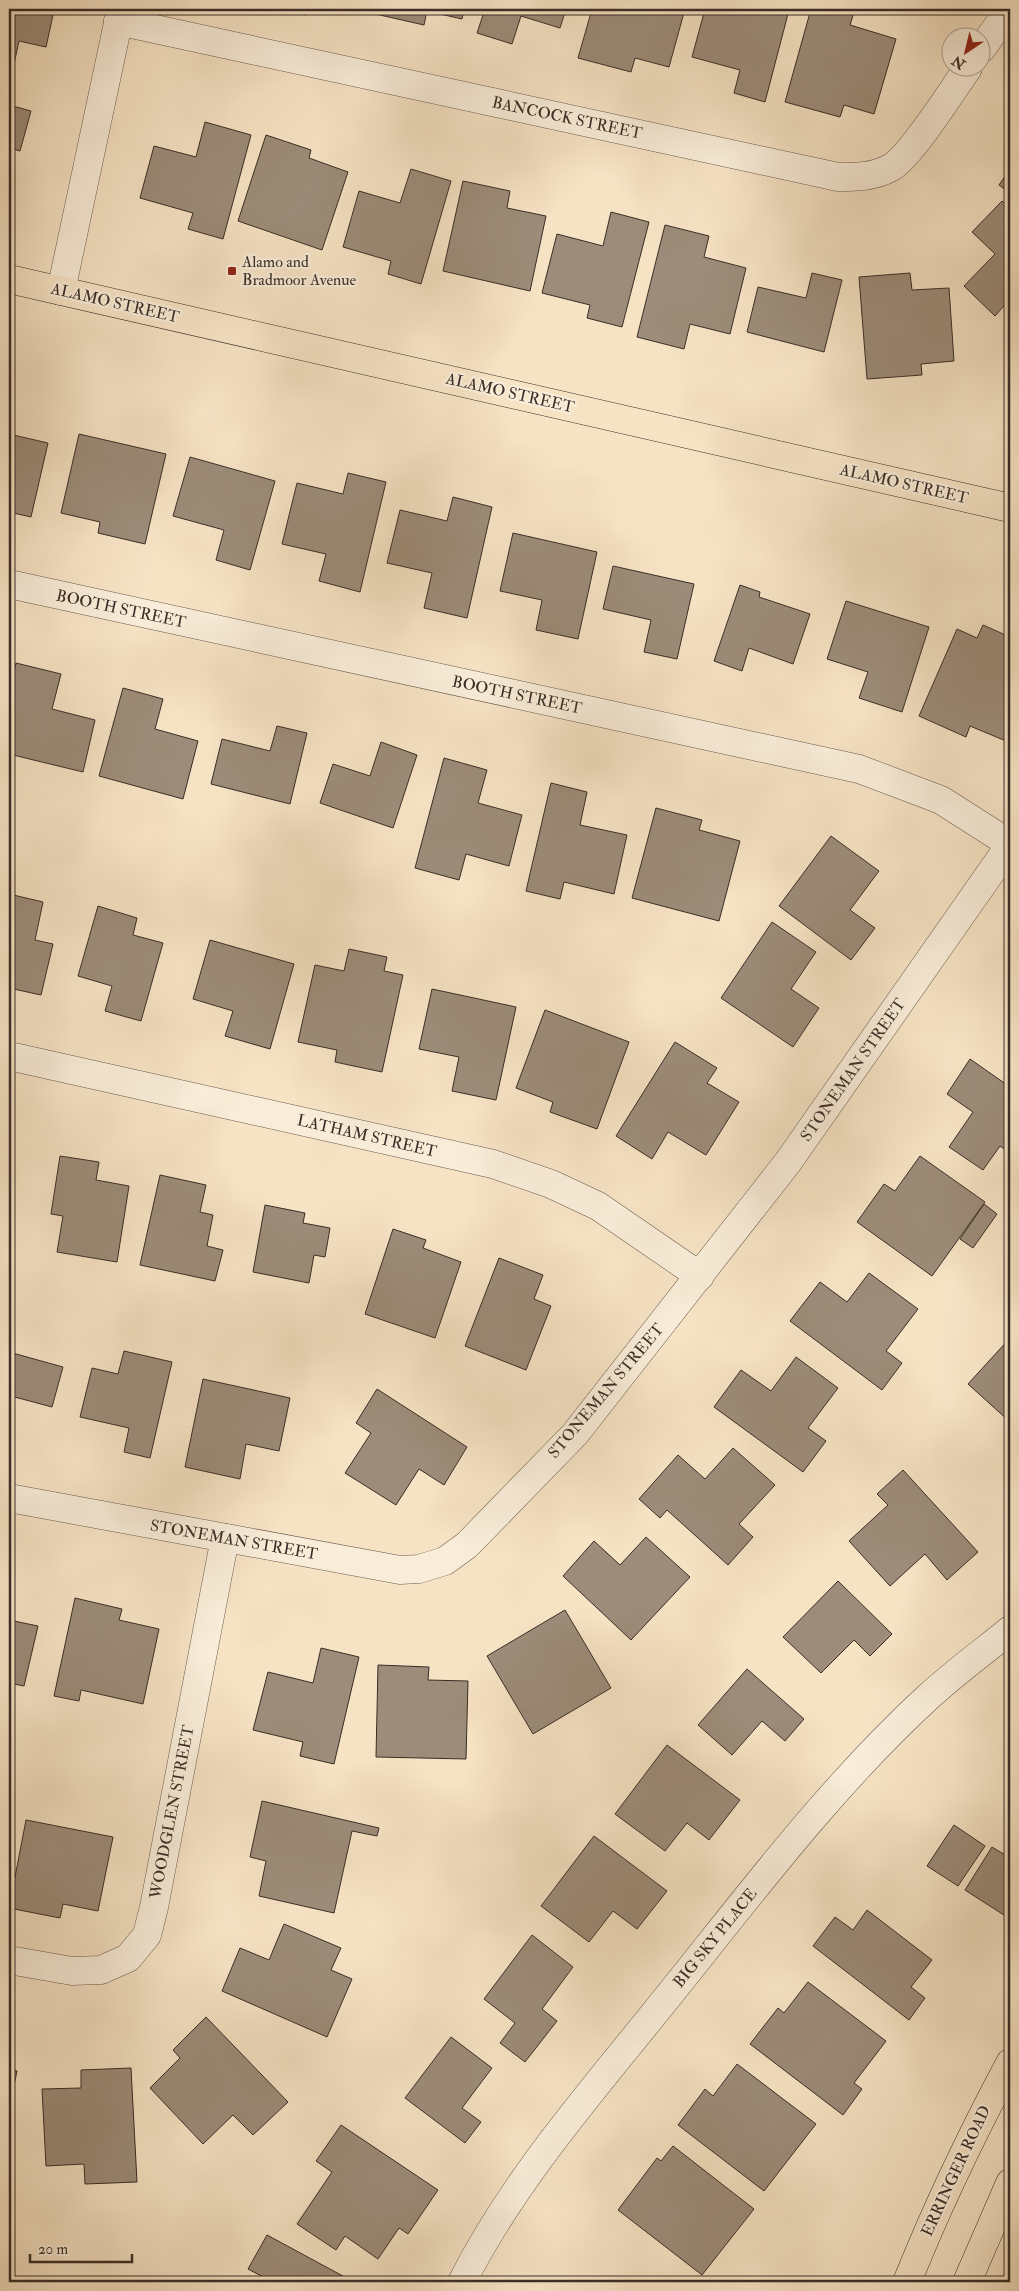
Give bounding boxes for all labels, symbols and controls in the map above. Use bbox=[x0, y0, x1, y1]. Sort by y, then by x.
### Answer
north arrow bbox=[942, 28, 992, 78]
text: N bbox=[948, 51, 970, 73]
street label: BANCOCK STREET bbox=[490, 92, 644, 144]
place label: Alamo and Bradmoor Avenue bbox=[241, 252, 357, 290]
marker: Alamo and Bradmoor Avenue bbox=[226, 265, 238, 277]
street label: ALAMO STREET bbox=[48, 278, 181, 328]
street label: ALAMO STREET bbox=[443, 368, 576, 418]
street label: ALAMO STREET bbox=[837, 459, 970, 509]
street label: BOOTH STREET bbox=[54, 585, 188, 633]
street label: BOOTH STREET bbox=[450, 671, 584, 719]
street label: STONEMAN STREET bbox=[796, 995, 910, 1145]
street label: LATHAM STREET bbox=[295, 1110, 439, 1162]
street label: STONEMAN STREET bbox=[544, 1319, 668, 1463]
street label: STONEMAN STREET bbox=[149, 1515, 320, 1565]
street label: WOODGLEN STREET bbox=[145, 1723, 199, 1901]
street label: BIG SKY PLACE bbox=[669, 1884, 761, 1992]
street label: ERRINGER ROAD bbox=[917, 2102, 995, 2240]
scale bar bbox=[30, 2231, 132, 2263]
text: 20 m bbox=[38, 2240, 68, 2259]

